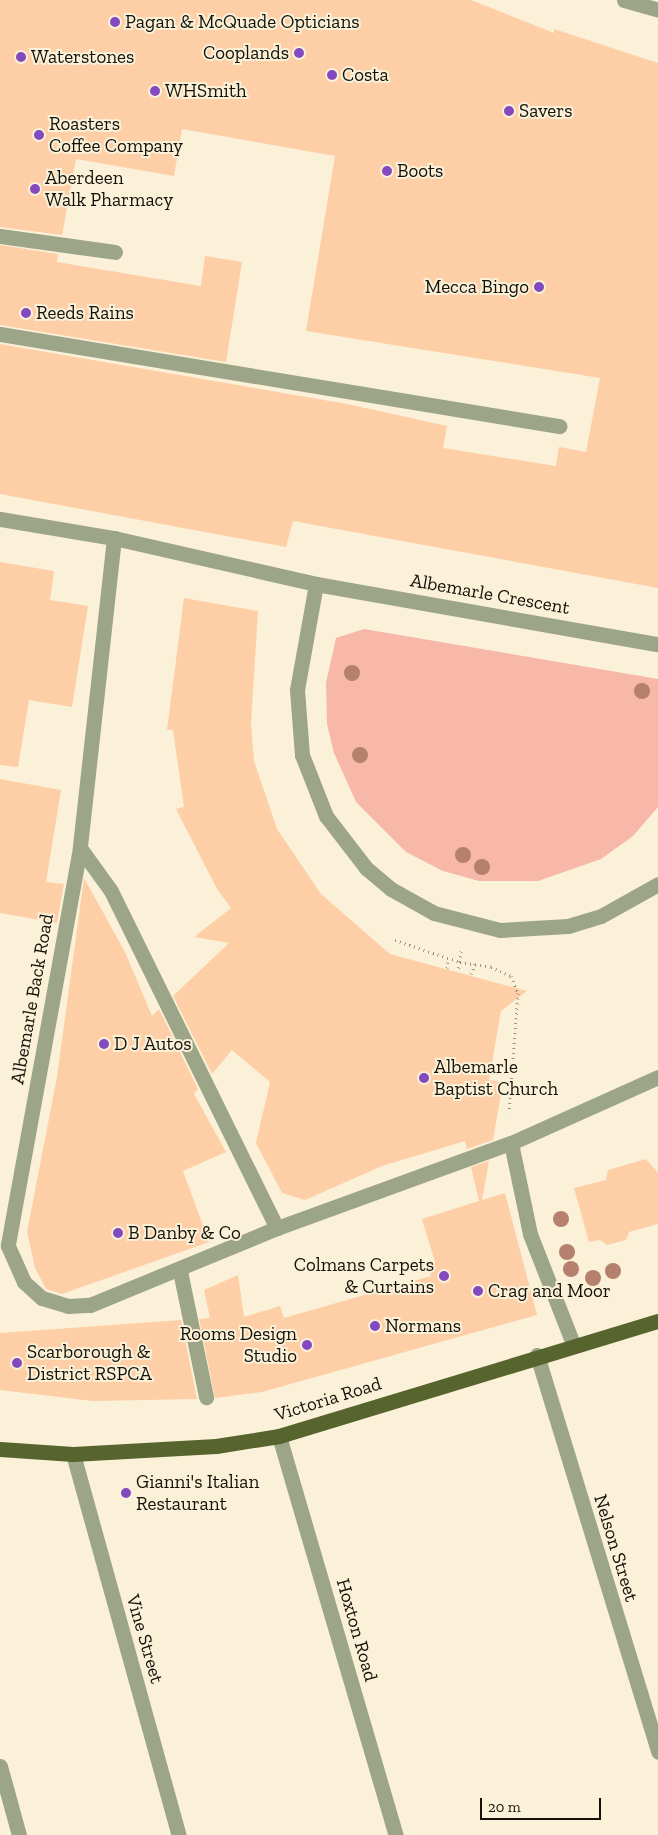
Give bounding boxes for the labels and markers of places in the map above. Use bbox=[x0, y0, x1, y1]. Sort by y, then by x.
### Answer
place label: Pagan & McQuade Opticians bbox=[125, 11, 360, 33]
marker: Pagan & McQuade Opticians bbox=[109, 16, 121, 28]
place label: Cooplands bbox=[203, 42, 289, 64]
place label: Waterstones bbox=[31, 46, 134, 68]
marker: Cooplands bbox=[293, 47, 305, 59]
marker: Waterstones bbox=[15, 51, 27, 63]
place label: Costa bbox=[342, 64, 389, 86]
marker: Costa bbox=[326, 69, 338, 81]
place label: WHSmith bbox=[165, 80, 247, 102]
marker: WHSmith bbox=[149, 85, 161, 97]
place label: Savers bbox=[519, 100, 572, 122]
marker: Savers bbox=[503, 105, 515, 117]
place label: Roasters Coffee Company bbox=[49, 113, 183, 157]
marker: Roasters Coffee Company bbox=[33, 129, 45, 141]
place label: Boots bbox=[397, 160, 443, 182]
marker: Boots bbox=[381, 165, 393, 177]
place label: Aberdeen Walk Pharmacy bbox=[45, 167, 173, 211]
marker: Aberdeen Walk Pharmacy bbox=[29, 183, 41, 195]
place label: Mecca Bingo bbox=[425, 276, 529, 298]
marker: Mecca Bingo bbox=[533, 281, 545, 293]
place label: Reeds Rains bbox=[36, 302, 134, 324]
marker: Reeds Rains bbox=[20, 307, 32, 319]
place label: D J Autos bbox=[114, 1033, 192, 1055]
marker: D J Autos bbox=[98, 1038, 110, 1050]
place label: Albemarle Baptist Church bbox=[434, 1056, 558, 1100]
marker: Albemarle Baptist Church bbox=[418, 1072, 430, 1084]
place label: B Danby & Co bbox=[128, 1222, 241, 1244]
marker: B Danby & Co bbox=[112, 1227, 124, 1239]
place label: Colmans Carpets & Curtains bbox=[294, 1254, 434, 1298]
marker: Colmans Carpets & Curtains bbox=[438, 1270, 450, 1282]
place label: Crag and Moor bbox=[488, 1280, 611, 1302]
marker: Crag and Moor bbox=[472, 1285, 484, 1297]
place label: Normans bbox=[385, 1315, 461, 1337]
marker: Normans bbox=[369, 1320, 381, 1332]
place label: Rooms Design Studio bbox=[180, 1323, 297, 1367]
marker: Rooms Design Studio bbox=[301, 1339, 313, 1351]
place label: Scarborough & District RSPCA bbox=[27, 1341, 152, 1385]
marker: Scarborough & District RSPCA bbox=[11, 1357, 23, 1369]
place label: Gianni's Italian Restaurant bbox=[136, 1471, 259, 1515]
marker: Gianni's Italian Restaurant bbox=[120, 1487, 132, 1499]

